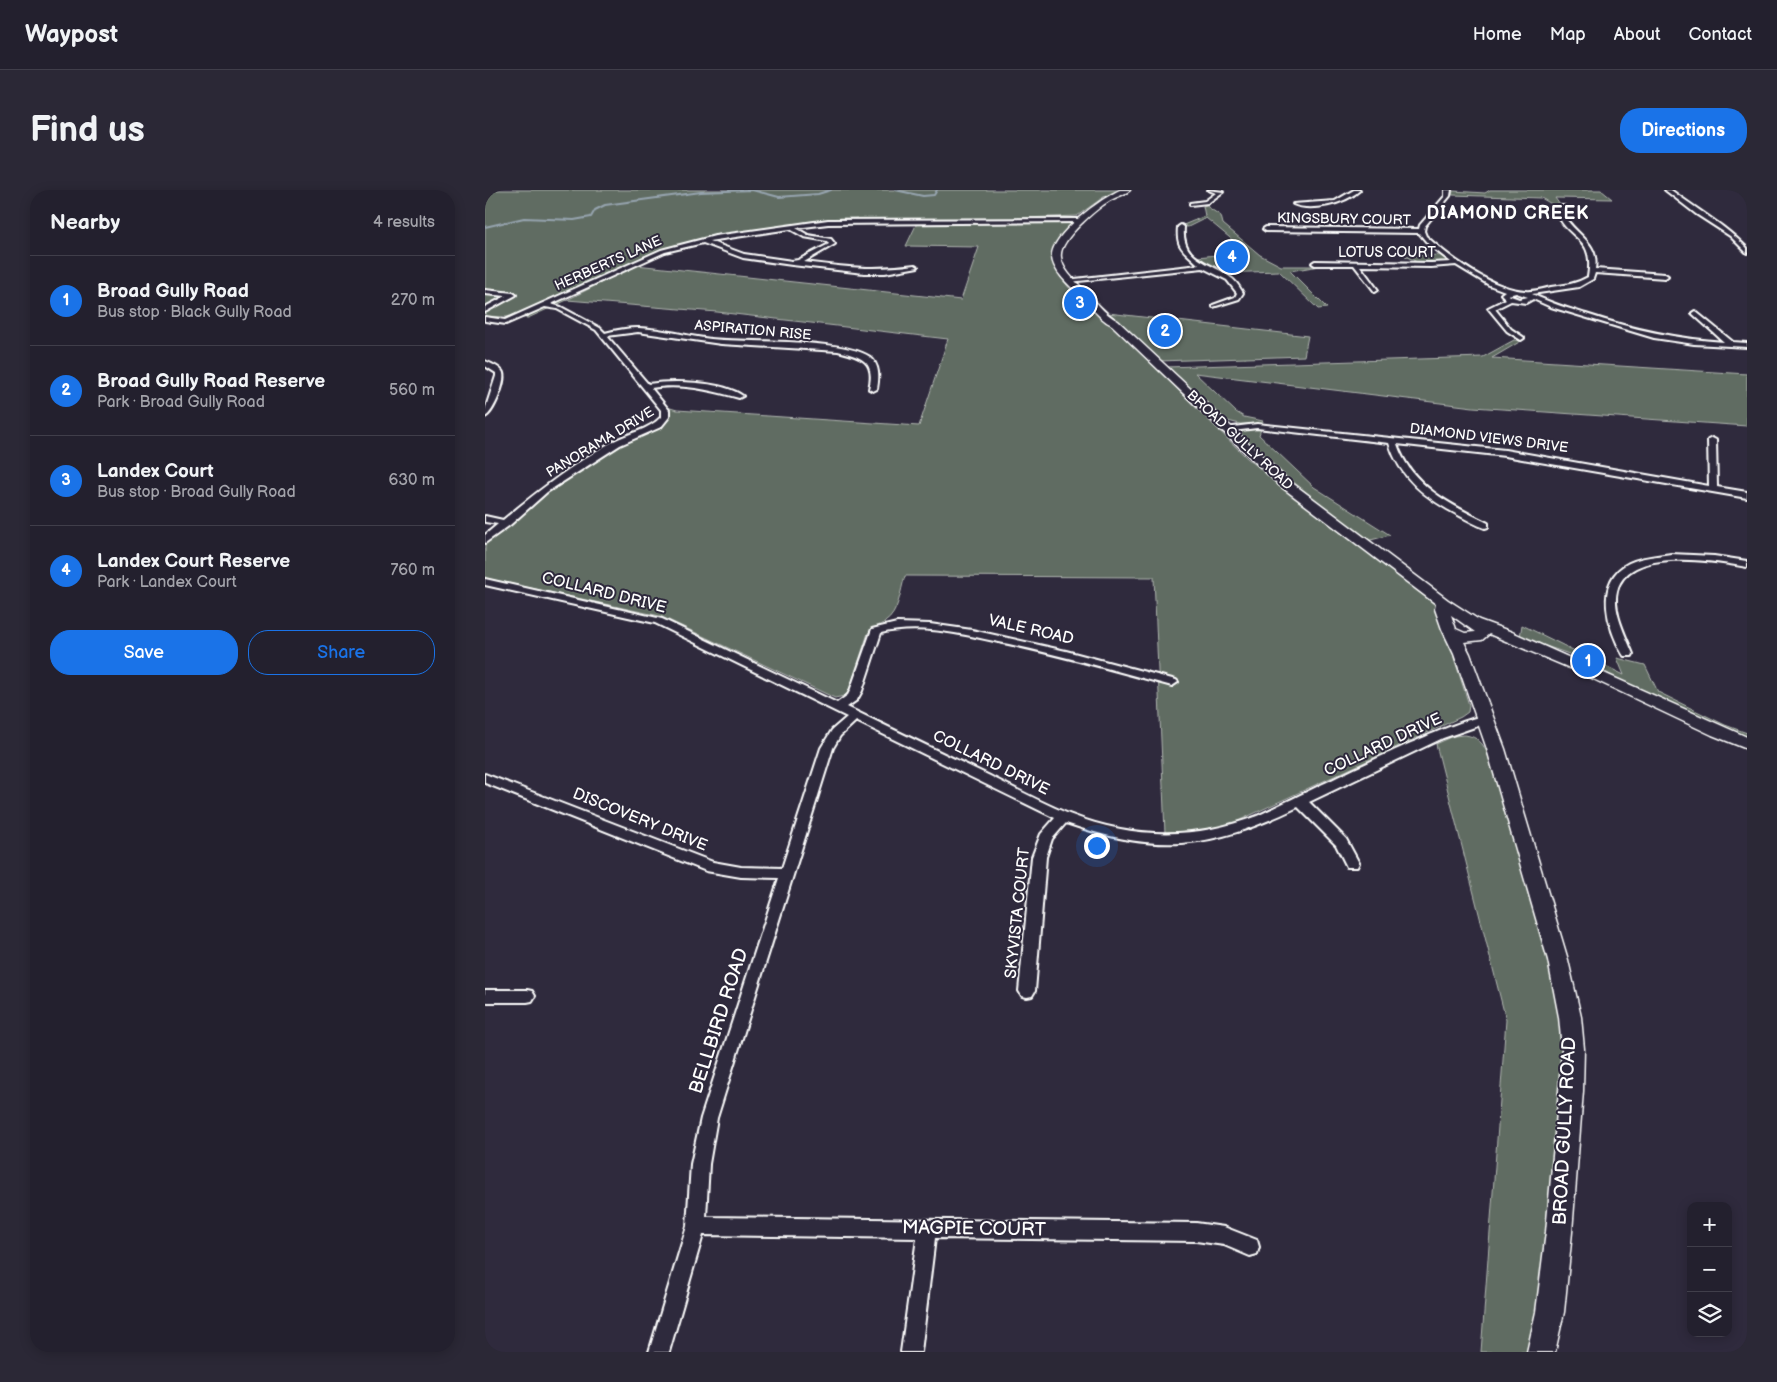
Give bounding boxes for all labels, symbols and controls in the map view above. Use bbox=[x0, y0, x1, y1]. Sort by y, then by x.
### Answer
text: Waypost bbox=[25, 20, 118, 49]
text: Home bbox=[1473, 24, 1522, 45]
text: Map bbox=[1550, 24, 1586, 45]
text: About bbox=[1614, 24, 1661, 45]
text: Contact bbox=[1689, 24, 1752, 45]
button: Directions bbox=[1620, 108, 1747, 153]
text: Find us bbox=[30, 109, 145, 152]
district label: DIAMOND CREEK bbox=[1426, 203, 1590, 224]
street label: KINGSBURY COURT bbox=[1277, 209, 1412, 229]
text: Nearby bbox=[50, 210, 120, 235]
text: 4 results bbox=[373, 213, 435, 232]
street label: HERBERTS LANE bbox=[552, 232, 664, 294]
pin: 4 bbox=[1216, 238, 1248, 276]
street label: LOTUS COURT bbox=[1338, 244, 1436, 261]
text: Broad Gully Road bbox=[97, 280, 249, 303]
pin: 3 bbox=[1064, 284, 1096, 322]
text: 1 bbox=[63, 291, 69, 310]
text: 270 m bbox=[391, 291, 435, 310]
text: Bus stop · Black Gully Road bbox=[97, 303, 292, 322]
pin: 2 bbox=[1149, 312, 1181, 350]
street label: ASPIRATION RISE bbox=[694, 316, 812, 344]
text: Broad Gully Road Reserve bbox=[97, 370, 325, 393]
text: 2 bbox=[61, 381, 71, 400]
text: 560 m bbox=[389, 381, 435, 400]
street label: BROAD GULLY ROAD bbox=[1183, 386, 1297, 494]
text: Park · Broad Gully Road bbox=[97, 393, 265, 412]
street label: PANORAMA DRIVE bbox=[543, 403, 657, 481]
street label: DIAMOND VIEWS DRIVE bbox=[1409, 420, 1569, 456]
text: Landex Court bbox=[97, 460, 214, 483]
text: 3 bbox=[61, 471, 71, 490]
text: 630 m bbox=[388, 471, 435, 490]
text: Bus stop · Broad Gully Road bbox=[97, 483, 296, 502]
text: Landex Court Reserve bbox=[97, 550, 290, 573]
text: 4 bbox=[61, 561, 71, 580]
text: 760 m bbox=[390, 561, 435, 580]
street label: COLLARD DRIVE bbox=[540, 568, 668, 618]
text: Park · Landex Court bbox=[97, 573, 237, 592]
street label: VALE ROAD bbox=[987, 611, 1075, 649]
button: Save bbox=[50, 630, 238, 675]
button: Share bbox=[248, 630, 435, 675]
pin: 1 bbox=[1572, 642, 1604, 680]
street label: COLLARD DRIVE bbox=[1321, 709, 1445, 781]
street label: COLLARD DRIVE bbox=[930, 727, 1052, 799]
street label: DISCOVERY DRIVE bbox=[570, 784, 710, 856]
your location bbox=[1084, 833, 1110, 859]
street label: SKYVISTA COURT bbox=[1002, 846, 1034, 980]
street label: BELLBIRD ROAD bbox=[685, 945, 753, 1097]
street label: BROAD GULLY ROAD bbox=[1549, 1036, 1581, 1226]
map controls bbox=[1687, 1202, 1732, 1337]
button: + bbox=[1687, 1202, 1732, 1247]
street label: MAGPIE COURT bbox=[902, 1216, 1047, 1242]
button: − bbox=[1687, 1247, 1732, 1292]
button: layers bbox=[1687, 1292, 1732, 1337]

